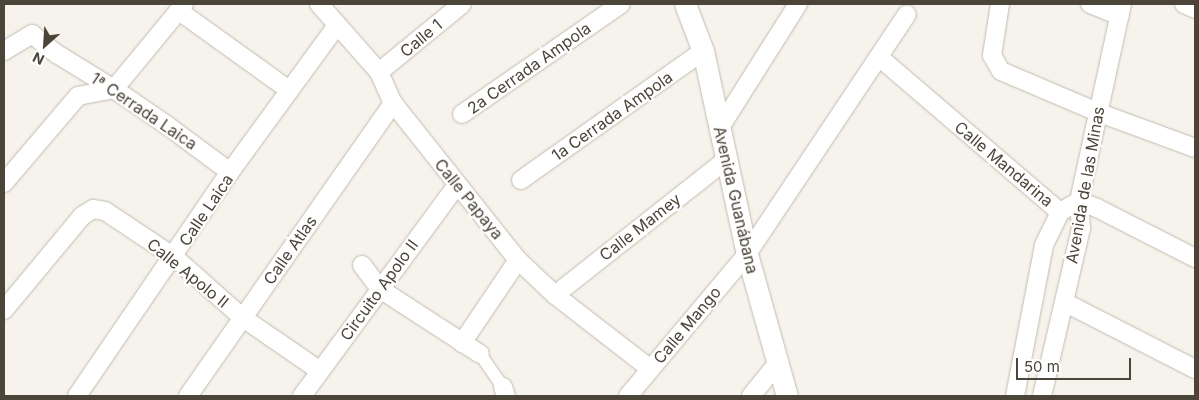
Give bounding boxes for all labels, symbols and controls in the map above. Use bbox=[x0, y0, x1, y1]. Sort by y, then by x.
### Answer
street label: Calle 1 bbox=[396, 15, 446, 61]
street label: 2a Cerrada Ampola bbox=[464, 18, 594, 118]
north arrow bbox=[20, 20, 70, 70]
text: N bbox=[30, 49, 47, 69]
street label: 1a Cerrada Ampola bbox=[548, 67, 676, 165]
street label: 1ª Cerrada Laica bbox=[87, 68, 201, 154]
street label: Avenida de las Minas bbox=[1062, 105, 1108, 265]
street label: Calle Mandarina bbox=[951, 117, 1057, 211]
street label: Avenida Guanábana bbox=[710, 124, 762, 276]
street label: Calle Papaya bbox=[431, 155, 507, 243]
street label: Calle Laica bbox=[175, 170, 237, 250]
street label: Calle Mamey bbox=[596, 189, 684, 265]
street label: Calle Atlas bbox=[259, 212, 321, 288]
street label: Calle Apolo II bbox=[143, 234, 233, 312]
street label: Circuito Apolo II bbox=[336, 236, 422, 344]
street label: Calle Mango bbox=[649, 283, 725, 367]
scale bar bbox=[1019, 348, 1134, 380]
text: 50 m bbox=[1024, 357, 1060, 376]

